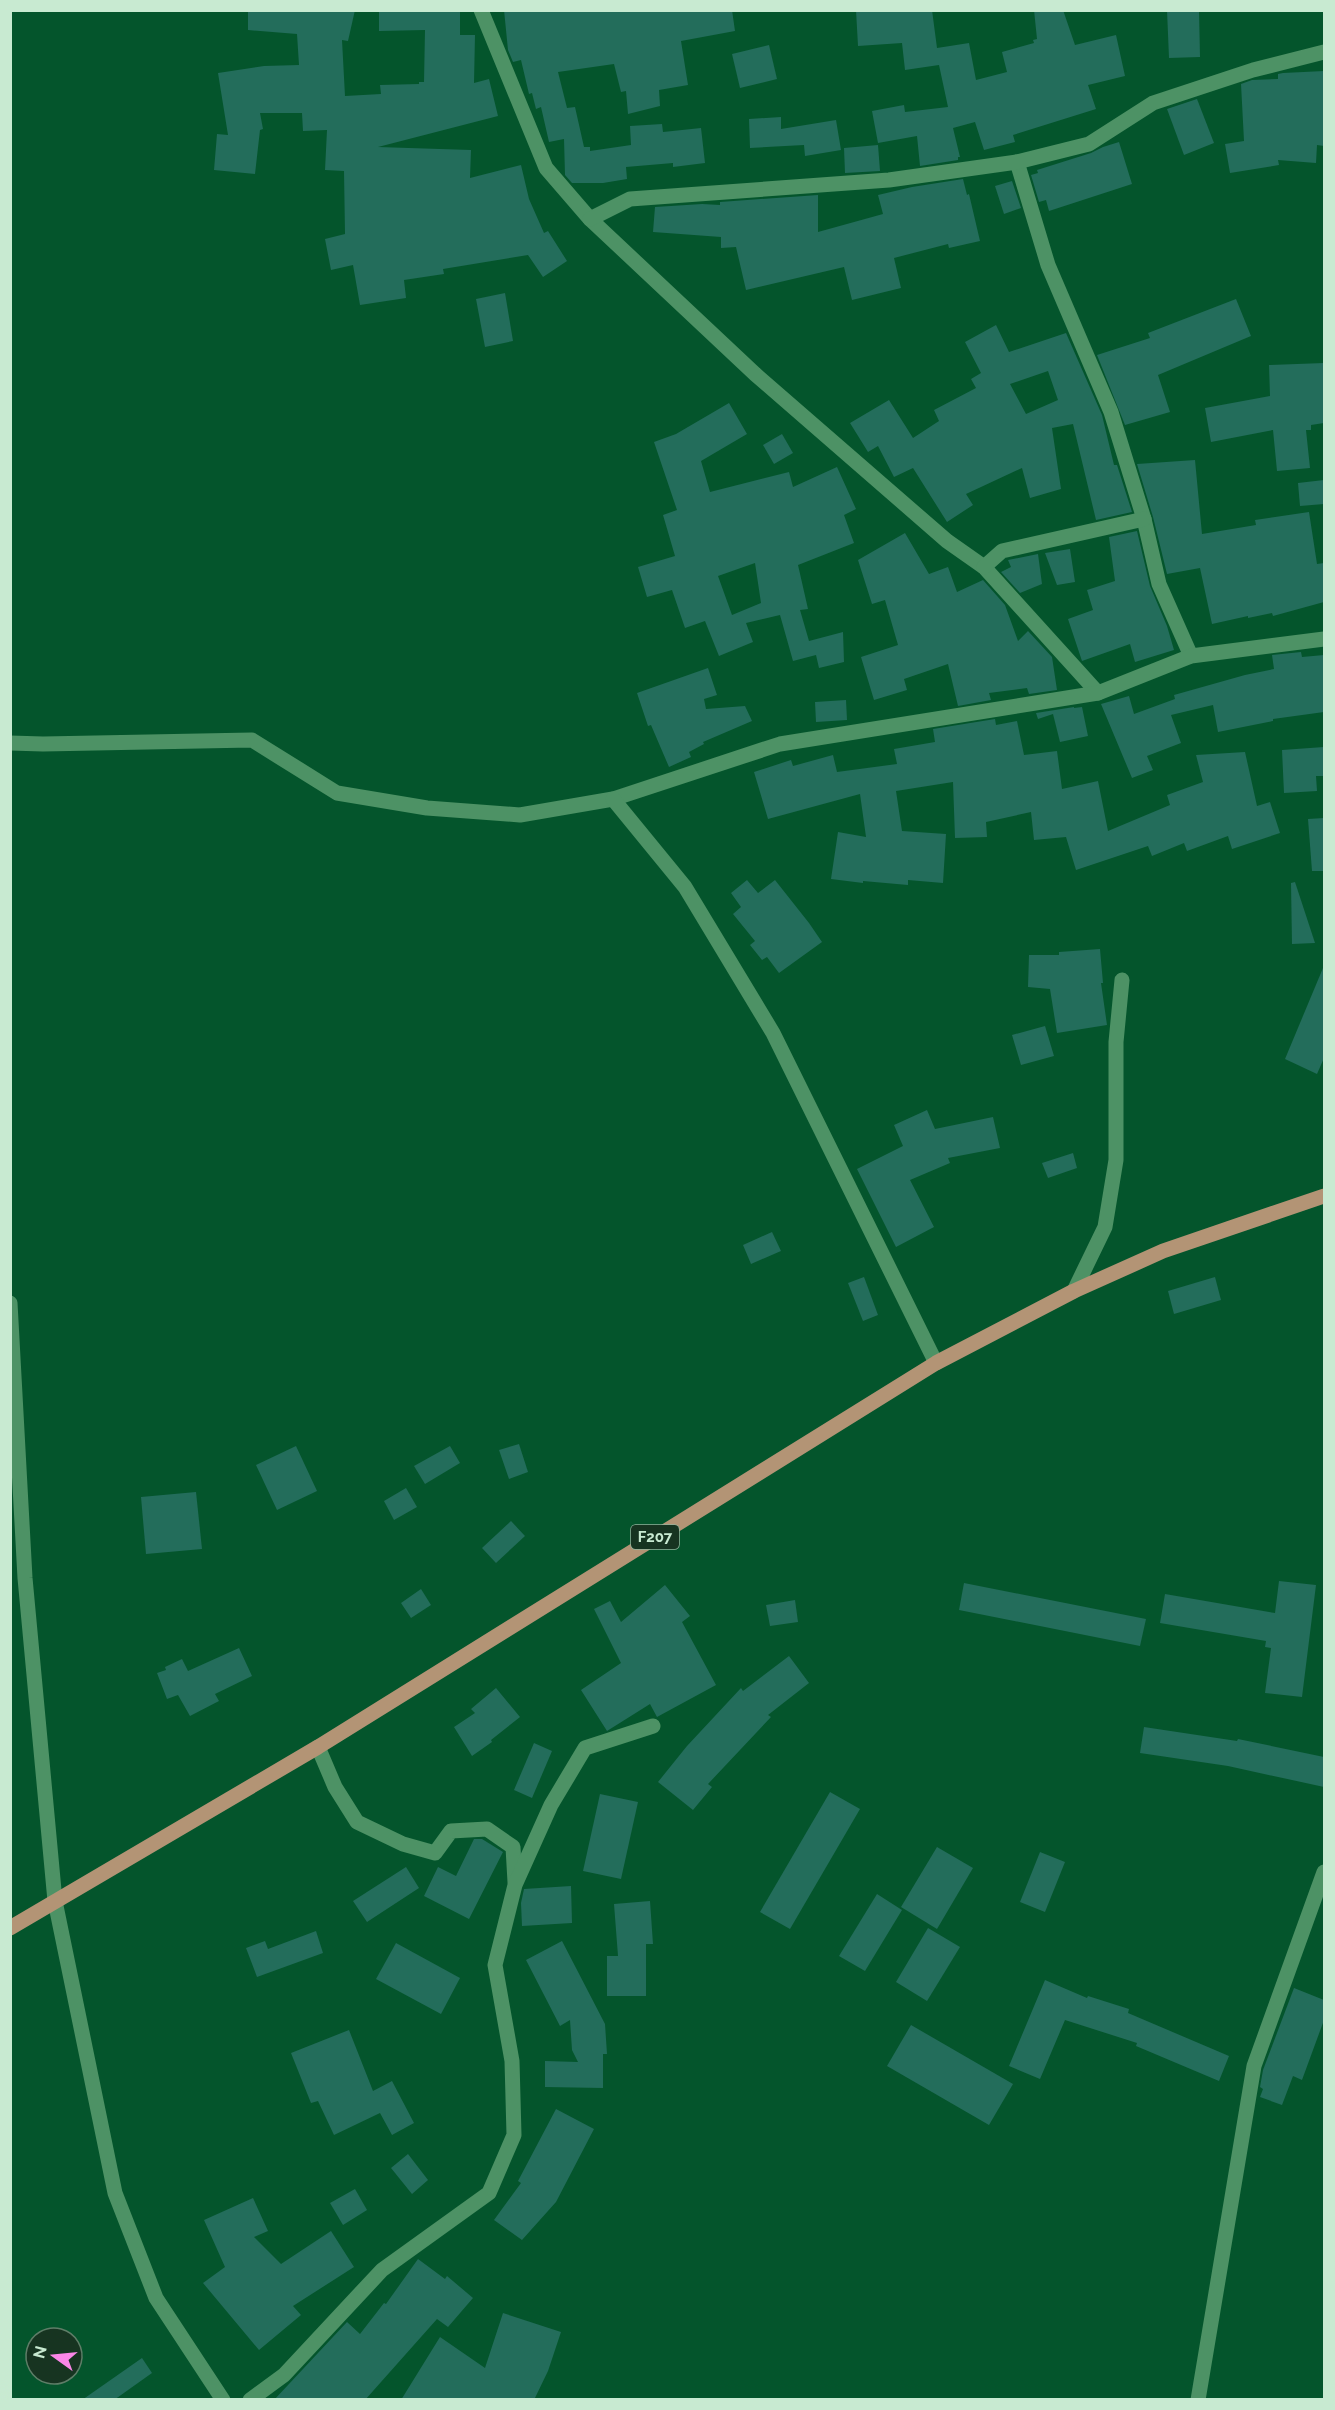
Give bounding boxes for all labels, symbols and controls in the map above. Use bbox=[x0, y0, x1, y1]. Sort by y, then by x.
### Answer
road number: F207 bbox=[631, 1525, 679, 1549]
north arrow bbox=[24, 2326, 84, 2386]
text: N bbox=[29, 2344, 51, 2361]

